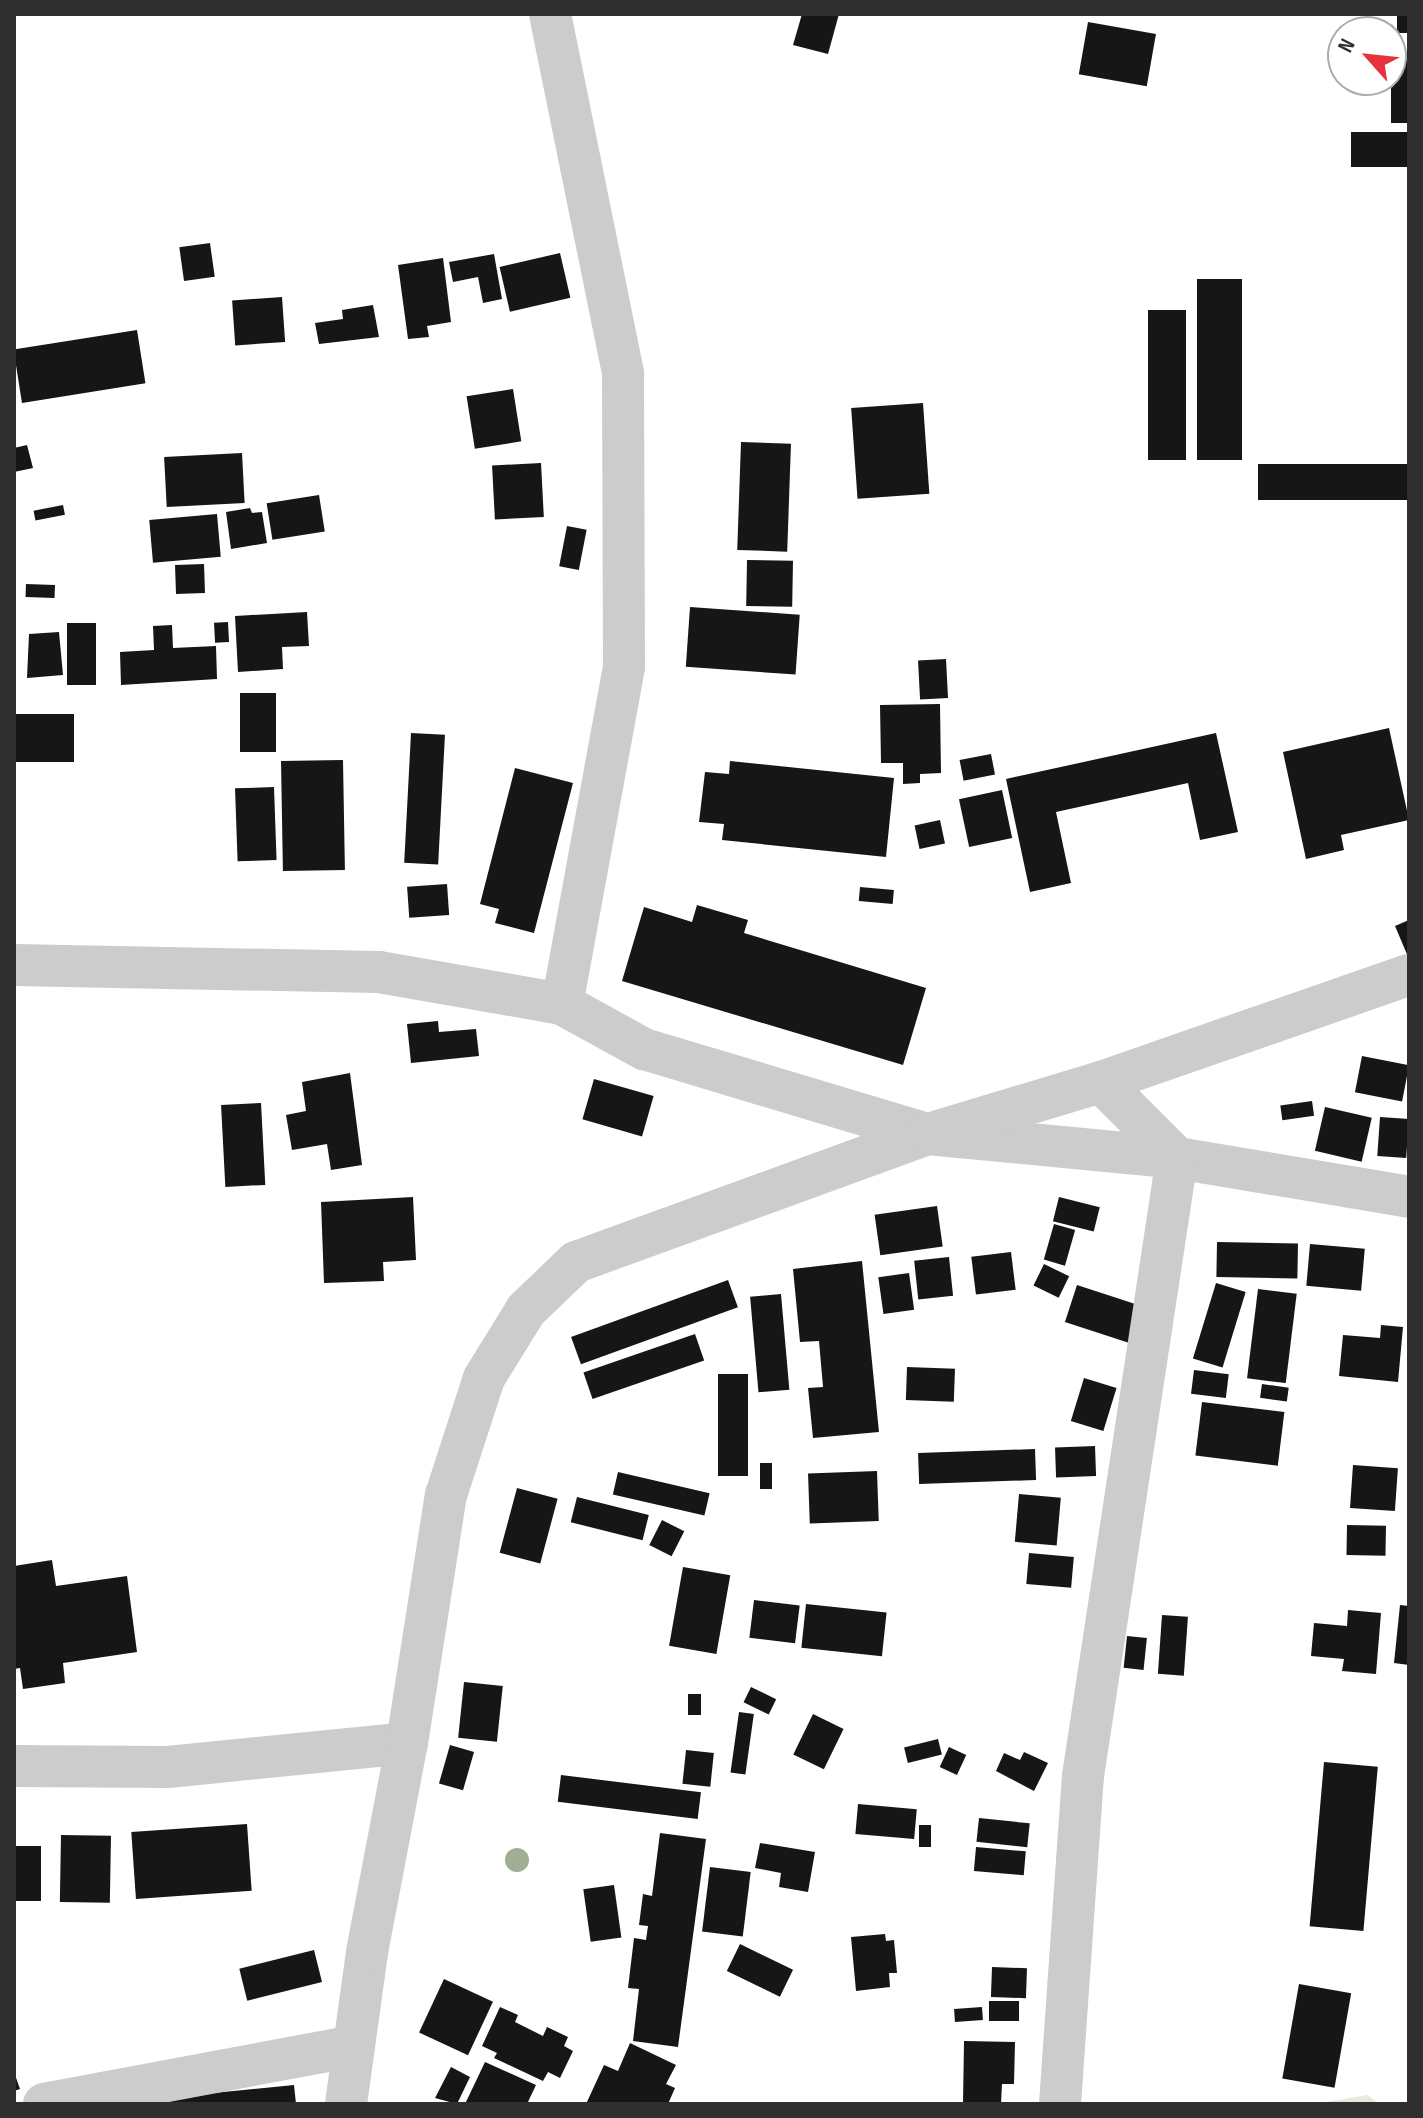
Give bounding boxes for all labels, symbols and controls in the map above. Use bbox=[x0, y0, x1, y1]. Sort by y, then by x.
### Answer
north arrow bbox=[1327, 16, 1407, 96]
text: N bbox=[1332, 34, 1362, 57]

